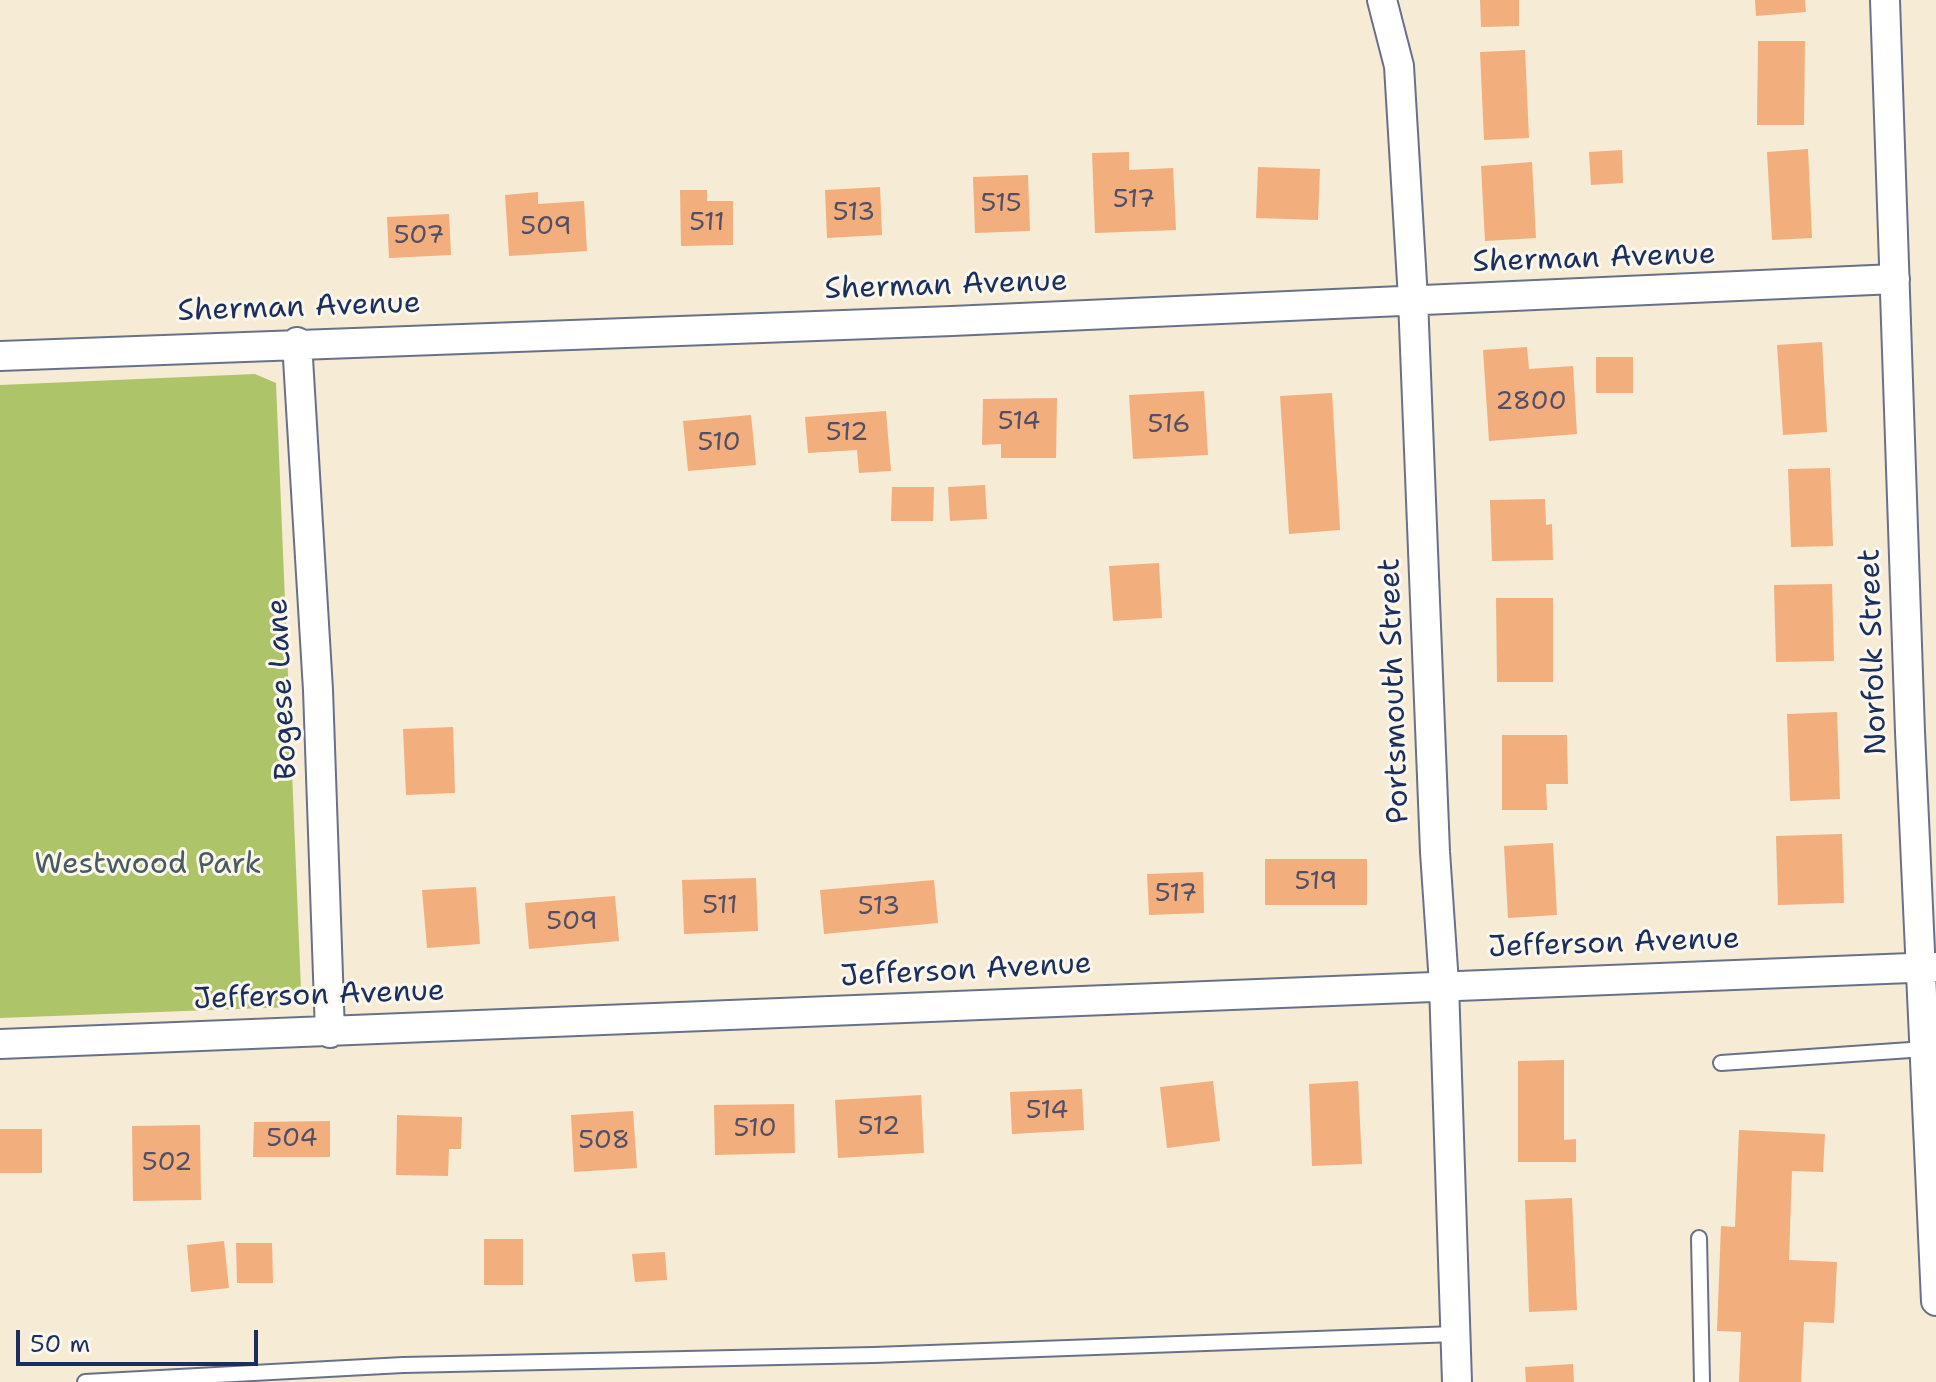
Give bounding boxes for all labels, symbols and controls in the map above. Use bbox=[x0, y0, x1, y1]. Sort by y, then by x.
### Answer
house number: 517 bbox=[1113, 184, 1155, 216]
house number: 515 bbox=[980, 188, 1022, 220]
house number: 513 bbox=[833, 197, 875, 229]
house number: 511 bbox=[689, 207, 725, 239]
house number: 509 bbox=[520, 211, 572, 243]
house number: 507 bbox=[394, 220, 444, 252]
street label: Sherman Avenue bbox=[1472, 237, 1716, 281]
street label: Sherman Avenue bbox=[824, 264, 1068, 308]
street label: Sherman Avenue bbox=[177, 286, 421, 330]
house number: 2800 bbox=[1495, 386, 1567, 418]
house number: 514 bbox=[998, 406, 1040, 438]
house number: 516 bbox=[1147, 409, 1191, 441]
house number: 512 bbox=[826, 417, 868, 449]
house number: 510 bbox=[697, 427, 741, 459]
street label: Norfolk Street bbox=[1852, 548, 1896, 756]
street label: Portsmouth Street bbox=[1372, 558, 1418, 824]
street label: Bogese Lane bbox=[260, 597, 306, 781]
park label: Westwood Park bbox=[34, 847, 262, 883]
house number: 519 bbox=[1295, 866, 1337, 898]
house number: 517 bbox=[1155, 878, 1197, 910]
house number: 511 bbox=[702, 890, 738, 922]
house number: 513 bbox=[858, 891, 900, 923]
house number: 509 bbox=[546, 906, 598, 938]
street label: Jefferson Avenue bbox=[1488, 922, 1740, 966]
street label: Jefferson Avenue bbox=[839, 946, 1093, 996]
street label: Jefferson Avenue bbox=[193, 974, 445, 1018]
house number: 514 bbox=[1026, 1095, 1068, 1127]
house number: 512 bbox=[858, 1111, 900, 1143]
house number: 510 bbox=[733, 1113, 777, 1145]
house number: 504 bbox=[266, 1123, 318, 1155]
house number: 508 bbox=[578, 1125, 630, 1157]
house number: 502 bbox=[142, 1147, 192, 1179]
scale bar bbox=[20, 1314, 262, 1364]
text: 50 m bbox=[30, 1328, 90, 1360]

